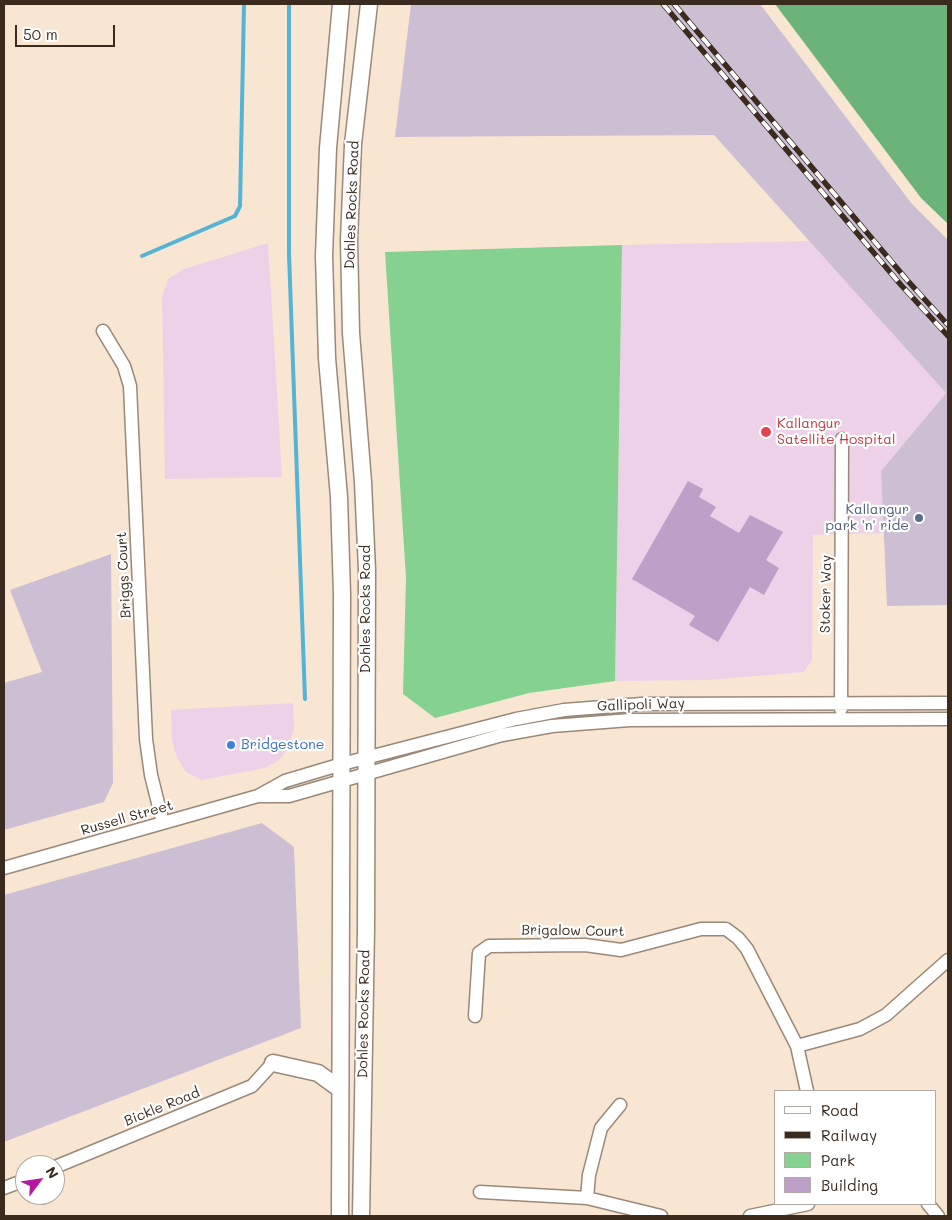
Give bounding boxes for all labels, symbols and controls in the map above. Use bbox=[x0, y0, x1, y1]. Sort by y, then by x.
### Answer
scale bar bbox=[18, 15, 118, 47]
text: 50 m bbox=[23, 24, 58, 44]
street label: Dohles Rocks Road bbox=[341, 141, 363, 269]
place label: Kallangur Satellite Hospital bbox=[777, 416, 895, 448]
marker: Kallangur Satellite Hospital bbox=[759, 425, 773, 439]
place label: Kallangur park 'n' ride bbox=[825, 502, 909, 534]
marker: Kallangur park 'n' ride bbox=[913, 512, 925, 524]
street label: Briggs Court bbox=[113, 531, 135, 619]
street label: Dohles Rocks Road bbox=[358, 545, 374, 673]
street label: Stoker Way bbox=[817, 555, 835, 633]
street label: Gallipoli Way bbox=[597, 695, 685, 715]
place label: Bridgestone bbox=[241, 737, 324, 753]
marker: Bridgestone bbox=[225, 739, 237, 751]
street label: Russell Street bbox=[79, 797, 175, 839]
street label: Brigalow Court bbox=[521, 922, 625, 940]
street label: Dohles Rocks Road bbox=[354, 950, 374, 1078]
street label: Bickle Road bbox=[122, 1084, 202, 1130]
legend bbox=[774, 1090, 937, 1205]
text: Road bbox=[821, 1100, 858, 1120]
text: Railway bbox=[821, 1125, 877, 1145]
text: Park bbox=[821, 1150, 855, 1170]
north arrow bbox=[15, 1155, 65, 1205]
text: N bbox=[42, 1163, 63, 1182]
text: Building bbox=[821, 1175, 878, 1195]

